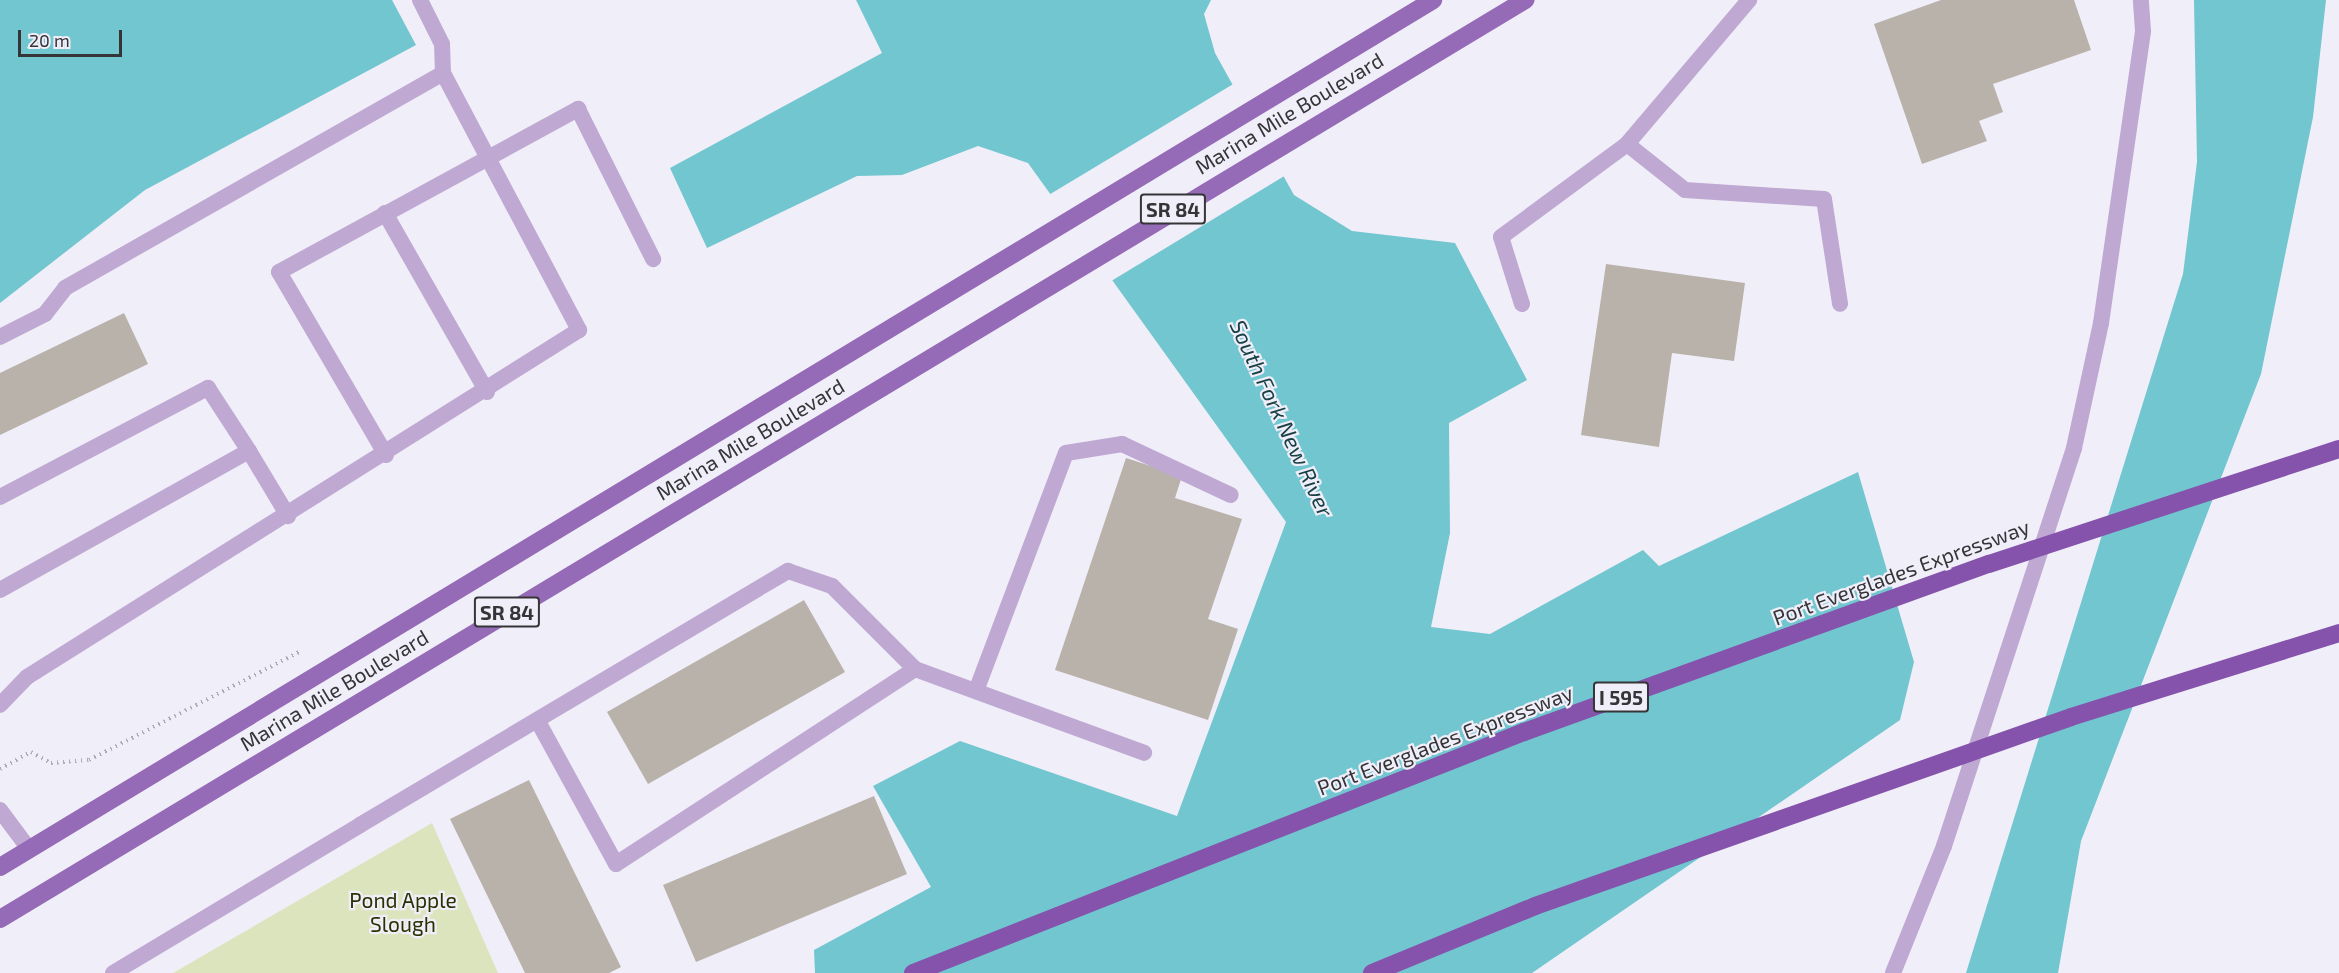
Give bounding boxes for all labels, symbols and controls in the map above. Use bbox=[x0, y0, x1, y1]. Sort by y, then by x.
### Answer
scale bar bbox=[21, 18, 124, 56]
text: 20 m bbox=[29, 29, 70, 51]
street label: Marina Mile Boulevard bbox=[1190, 47, 1388, 179]
road number: SR 84 bbox=[1138, 192, 1208, 226]
water label: South Fork New River bbox=[1225, 315, 1339, 521]
street label: Marina Mile Boulevard bbox=[651, 373, 849, 505]
street label: Port Everglades Expressway bbox=[1769, 514, 2033, 630]
road number: SR 84 bbox=[472, 595, 542, 629]
street label: Marina Mile Boulevard bbox=[235, 624, 433, 756]
street label: Port Everglades Expressway bbox=[1314, 680, 1576, 800]
road number: I 595 bbox=[1592, 680, 1650, 714]
park label: Pond Apple Slough bbox=[349, 887, 457, 937]

